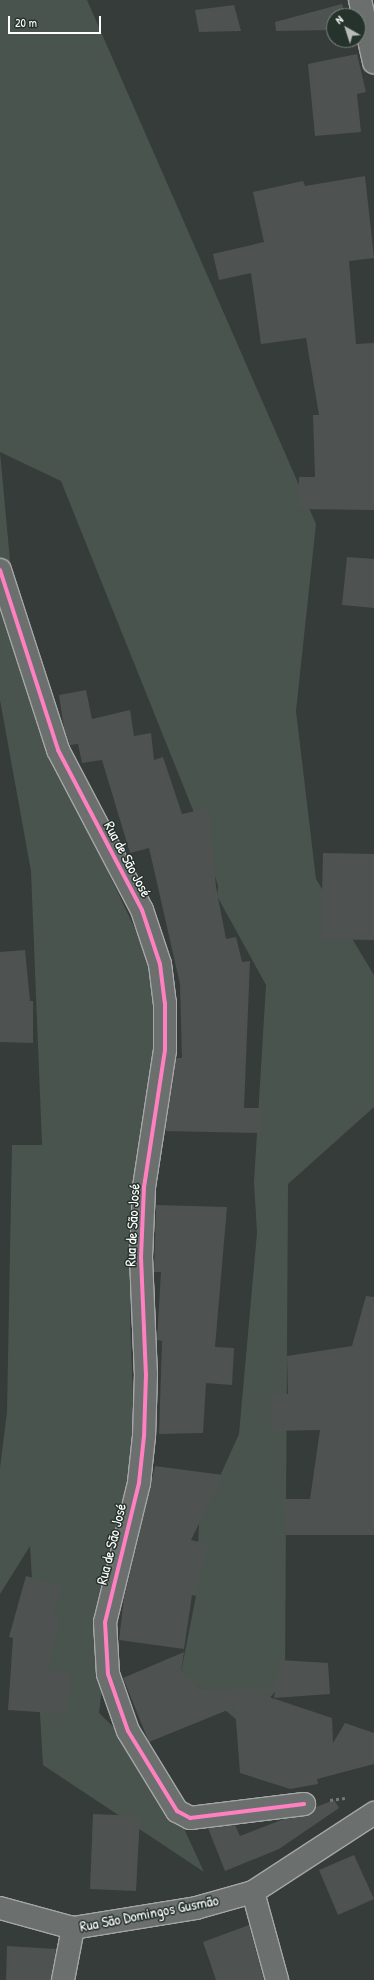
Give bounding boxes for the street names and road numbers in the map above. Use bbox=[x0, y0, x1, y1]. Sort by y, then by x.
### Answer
street label: Rua de São José bbox=[101, 818, 155, 900]
street label: Rua de São José bbox=[121, 1183, 143, 1267]
street label: Rua de São José bbox=[92, 1502, 130, 1586]
street label: Rua São Domingos Gusmão bbox=[78, 1891, 220, 1935]

